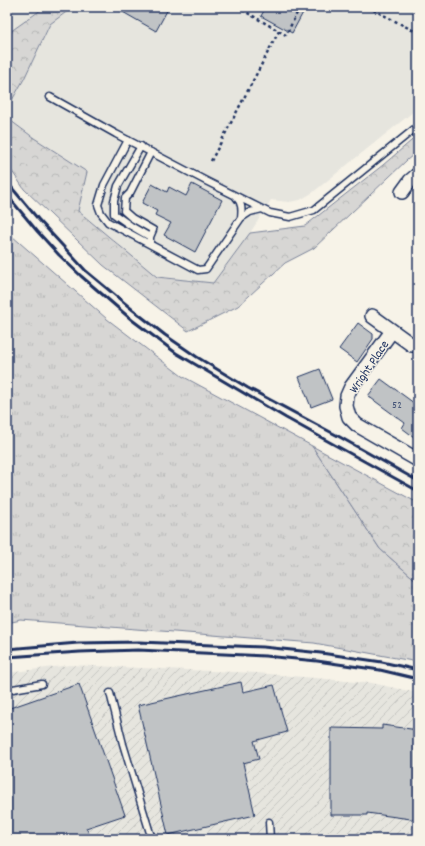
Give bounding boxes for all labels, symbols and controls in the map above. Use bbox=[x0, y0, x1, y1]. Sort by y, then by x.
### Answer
street label: Wright Place bbox=[345, 337, 395, 398]
house number: 52 bbox=[392, 398, 402, 414]

